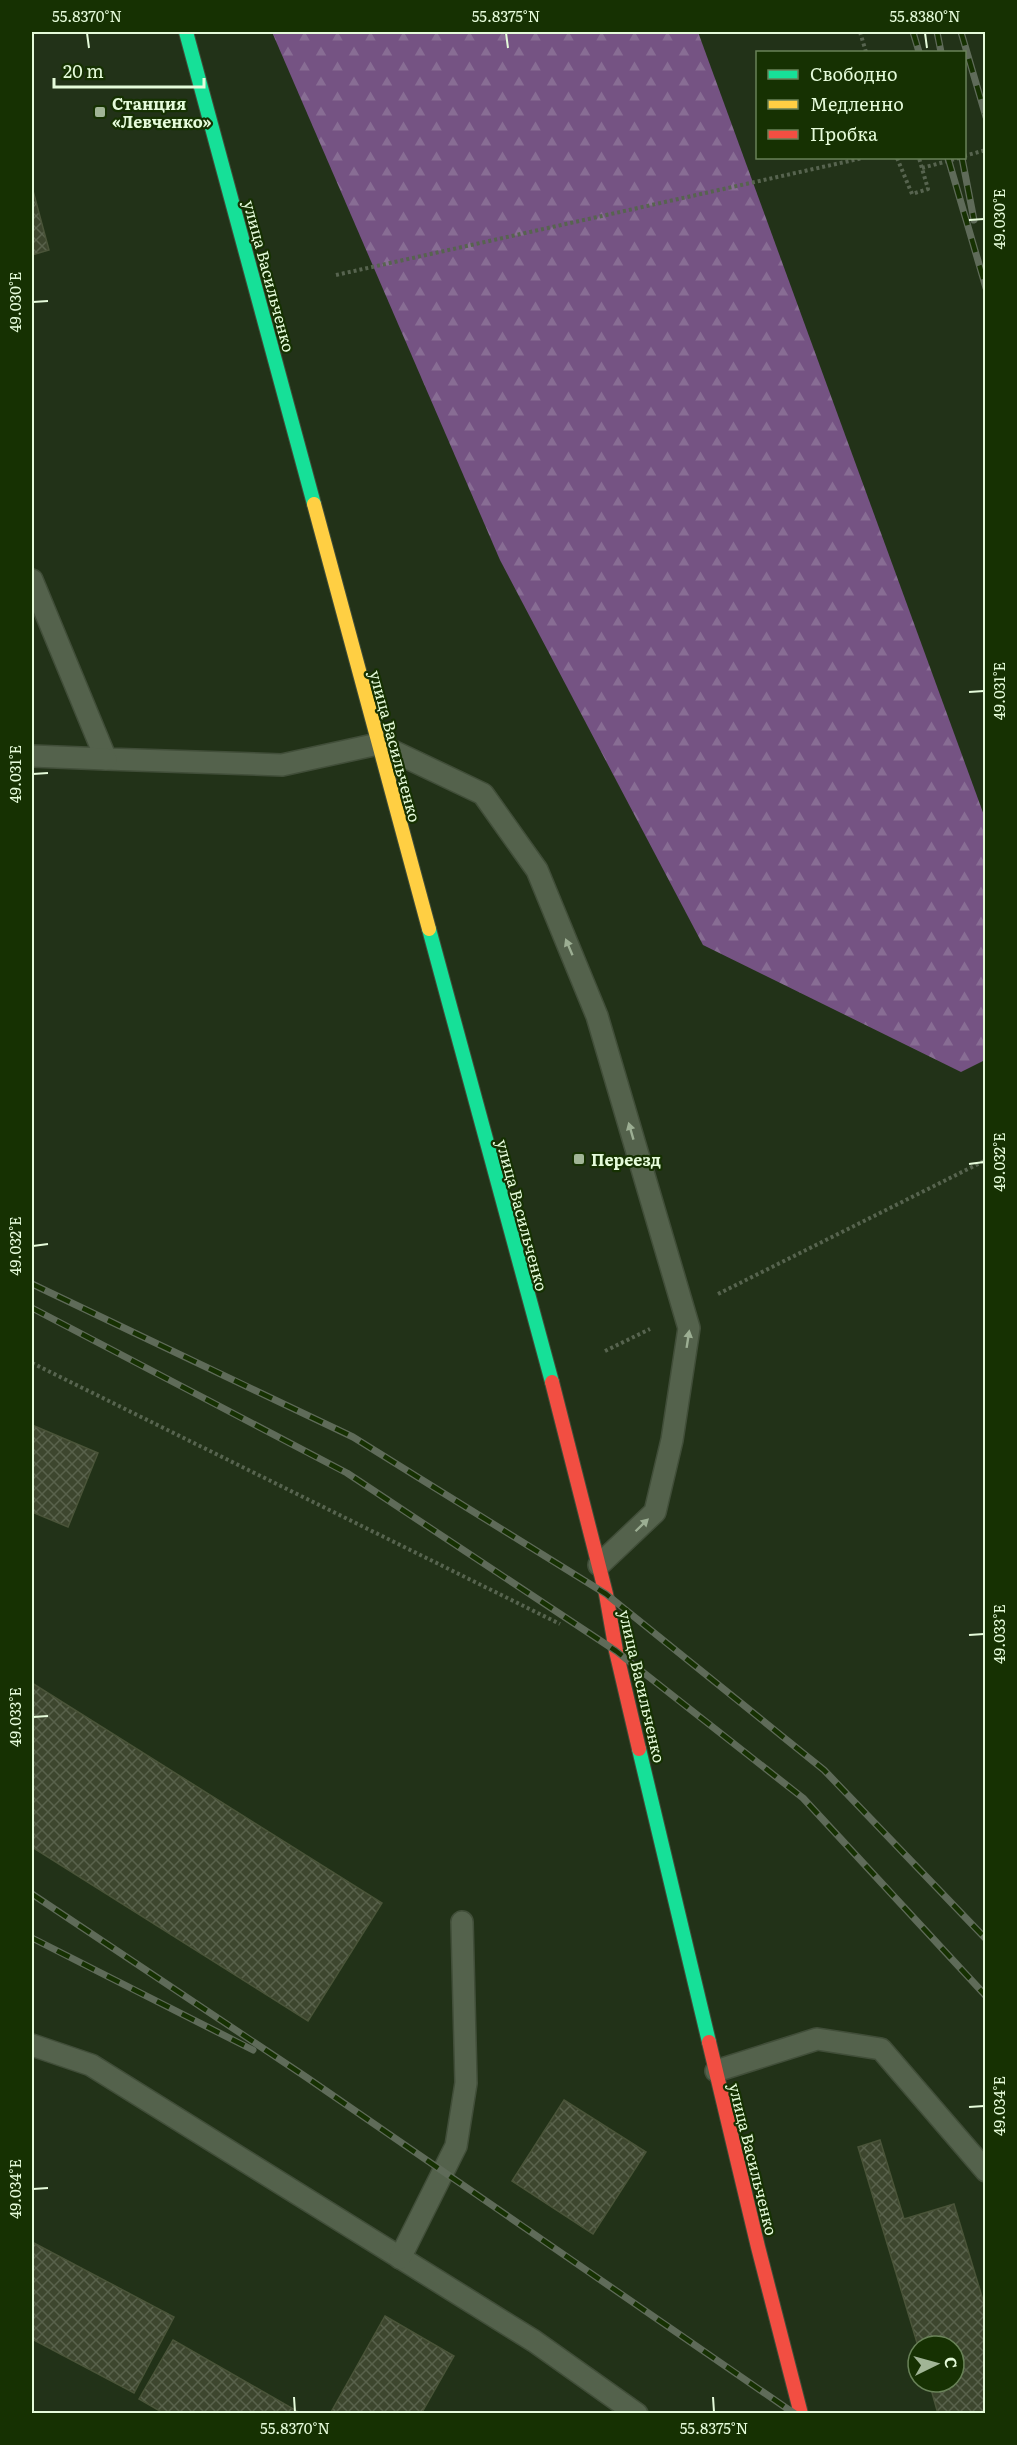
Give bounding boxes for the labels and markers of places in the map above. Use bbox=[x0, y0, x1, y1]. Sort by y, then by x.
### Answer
place label: Станция «Левченко» bbox=[112, 91, 212, 133]
marker: Станция «Левченко» bbox=[93, 105, 107, 119]
place label: Переезд bbox=[591, 1147, 661, 1171]
marker: Переезд bbox=[572, 1152, 586, 1166]

